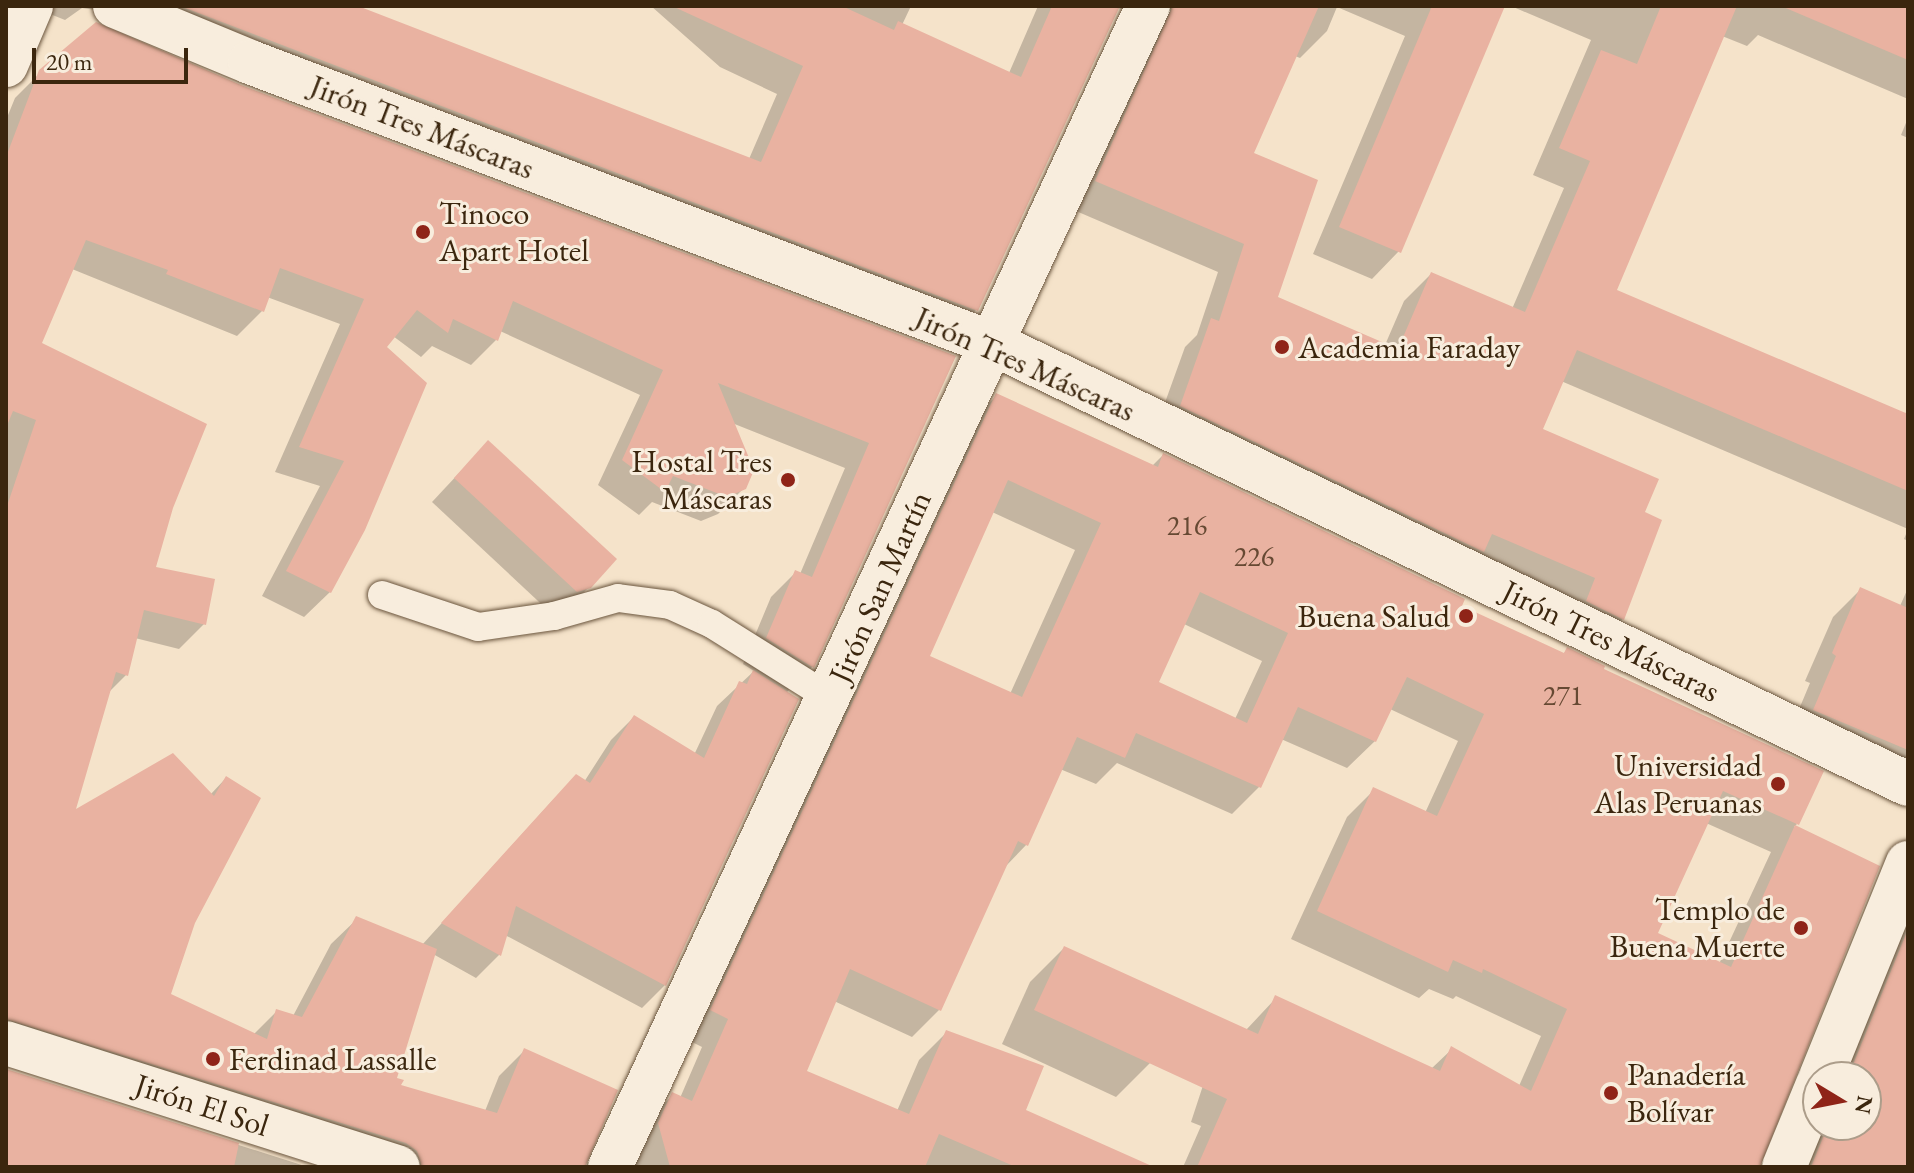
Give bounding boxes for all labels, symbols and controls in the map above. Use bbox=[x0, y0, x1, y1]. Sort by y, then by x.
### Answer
scale bar bbox=[36, 32, 192, 82]
text: 20 m bbox=[46, 46, 93, 77]
street label: Jirón Tres Máscaras bbox=[304, 67, 540, 187]
place label: Tinoco Apart Hotel bbox=[439, 195, 589, 270]
marker: Tinoco Apart Hotel bbox=[414, 223, 432, 241]
street label: Jirón Tres Máscaras bbox=[909, 298, 1141, 430]
place label: Academia Faraday bbox=[1298, 328, 1520, 366]
marker: Academia Faraday bbox=[1273, 338, 1291, 356]
place label: Hostal Tres Máscaras bbox=[631, 443, 772, 518]
marker: Hostal Tres Máscaras bbox=[779, 471, 797, 489]
street label: Jirón San Martín bbox=[821, 485, 939, 689]
house number: 216 bbox=[1167, 508, 1207, 542]
house number: 226 bbox=[1234, 539, 1274, 573]
street label: Jirón Tres Máscaras bbox=[1496, 572, 1726, 710]
place label: Buena Salud bbox=[1297, 597, 1450, 635]
marker: Buena Salud bbox=[1457, 607, 1475, 625]
house number: 271 bbox=[1543, 678, 1583, 712]
place label: Universidad Alas Peruanas bbox=[1594, 747, 1762, 822]
marker: Universidad Alas Peruanas bbox=[1769, 775, 1787, 793]
place label: Templo de Buena Muerte bbox=[1609, 891, 1785, 966]
marker: Templo de Buena Muerte bbox=[1792, 919, 1810, 937]
place label: Ferdinad Lassalle bbox=[229, 1040, 437, 1078]
marker: Ferdinad Lassalle bbox=[204, 1050, 222, 1068]
place label: Panadería Bolívar bbox=[1627, 1056, 1745, 1131]
north arrow bbox=[1802, 1061, 1882, 1141]
street label: Jirón El Sol bbox=[130, 1065, 274, 1145]
marker: Panadería Bolívar bbox=[1602, 1084, 1620, 1102]
text: N bbox=[1848, 1094, 1880, 1116]

